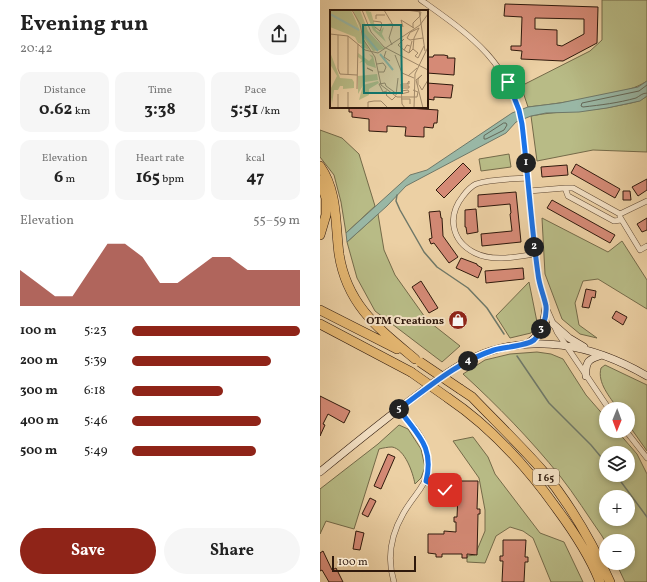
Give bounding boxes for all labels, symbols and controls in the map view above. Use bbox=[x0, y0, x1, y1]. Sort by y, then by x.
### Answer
text: Evening run bbox=[20, 9, 149, 40]
inset map bbox=[330, 10, 428, 108]
button: share bbox=[258, 13, 300, 55]
text: 20:42 bbox=[20, 40, 52, 58]
pin bbox=[491, 65, 525, 99]
icon: arrive bbox=[497, 71, 519, 93]
text: Distance bbox=[44, 83, 86, 98]
text: Time bbox=[148, 83, 172, 98]
text: Pace bbox=[244, 83, 266, 98]
text: 0.62 bbox=[39, 98, 72, 121]
text: 3:38 bbox=[144, 98, 176, 121]
text: 5:51 bbox=[230, 98, 258, 121]
text: km bbox=[72, 104, 90, 119]
text: /km bbox=[258, 104, 280, 119]
text: Elevation bbox=[42, 151, 88, 166]
text: Heart rate bbox=[136, 151, 184, 166]
text: kcal bbox=[246, 151, 265, 166]
pin: 1 bbox=[516, 153, 536, 173]
text: 1 bbox=[524, 155, 528, 170]
text: 6 bbox=[54, 166, 63, 189]
text: 165 bbox=[136, 166, 160, 189]
text: 47 bbox=[246, 166, 264, 189]
text: m bbox=[63, 172, 75, 187]
text: bpm bbox=[160, 172, 184, 187]
text: Elevation bbox=[20, 212, 74, 230]
text: 55–59 m bbox=[253, 212, 300, 230]
pin: 2 bbox=[524, 237, 544, 257]
text: 2 bbox=[531, 239, 537, 254]
shop icon: OTM Creations bbox=[447, 309, 469, 331]
place label: OTM Creations bbox=[366, 314, 444, 329]
pin: 3 bbox=[531, 319, 551, 339]
text: 3 bbox=[538, 321, 544, 336]
text: 100 m bbox=[20, 322, 57, 340]
text: 5:23 bbox=[84, 322, 107, 340]
pin: 4 bbox=[458, 351, 478, 371]
text: 200 m bbox=[20, 352, 58, 370]
text: 5:39 bbox=[84, 352, 106, 370]
text: 4 bbox=[465, 353, 471, 368]
text: 300 m bbox=[20, 382, 58, 400]
text: 6:18 bbox=[84, 382, 105, 400]
pin: 5 bbox=[389, 399, 409, 419]
text: 5 bbox=[396, 401, 402, 416]
north arrow bbox=[599, 402, 635, 438]
map controls bbox=[599, 402, 635, 570]
text: 400 m bbox=[20, 412, 59, 430]
text: 5:46 bbox=[84, 412, 108, 430]
text: 500 m bbox=[20, 442, 57, 460]
text: 5:49 bbox=[84, 442, 107, 460]
button: layers bbox=[599, 446, 635, 482]
road number: I 65 bbox=[533, 469, 559, 485]
pin bbox=[428, 473, 462, 507]
icon: check bbox=[434, 479, 456, 501]
button: + bbox=[599, 490, 635, 526]
button: Save bbox=[20, 528, 156, 574]
button: Share bbox=[164, 528, 300, 574]
button: − bbox=[599, 534, 635, 570]
scale bar bbox=[332, 554, 416, 573]
text: 100 m bbox=[338, 555, 368, 570]

